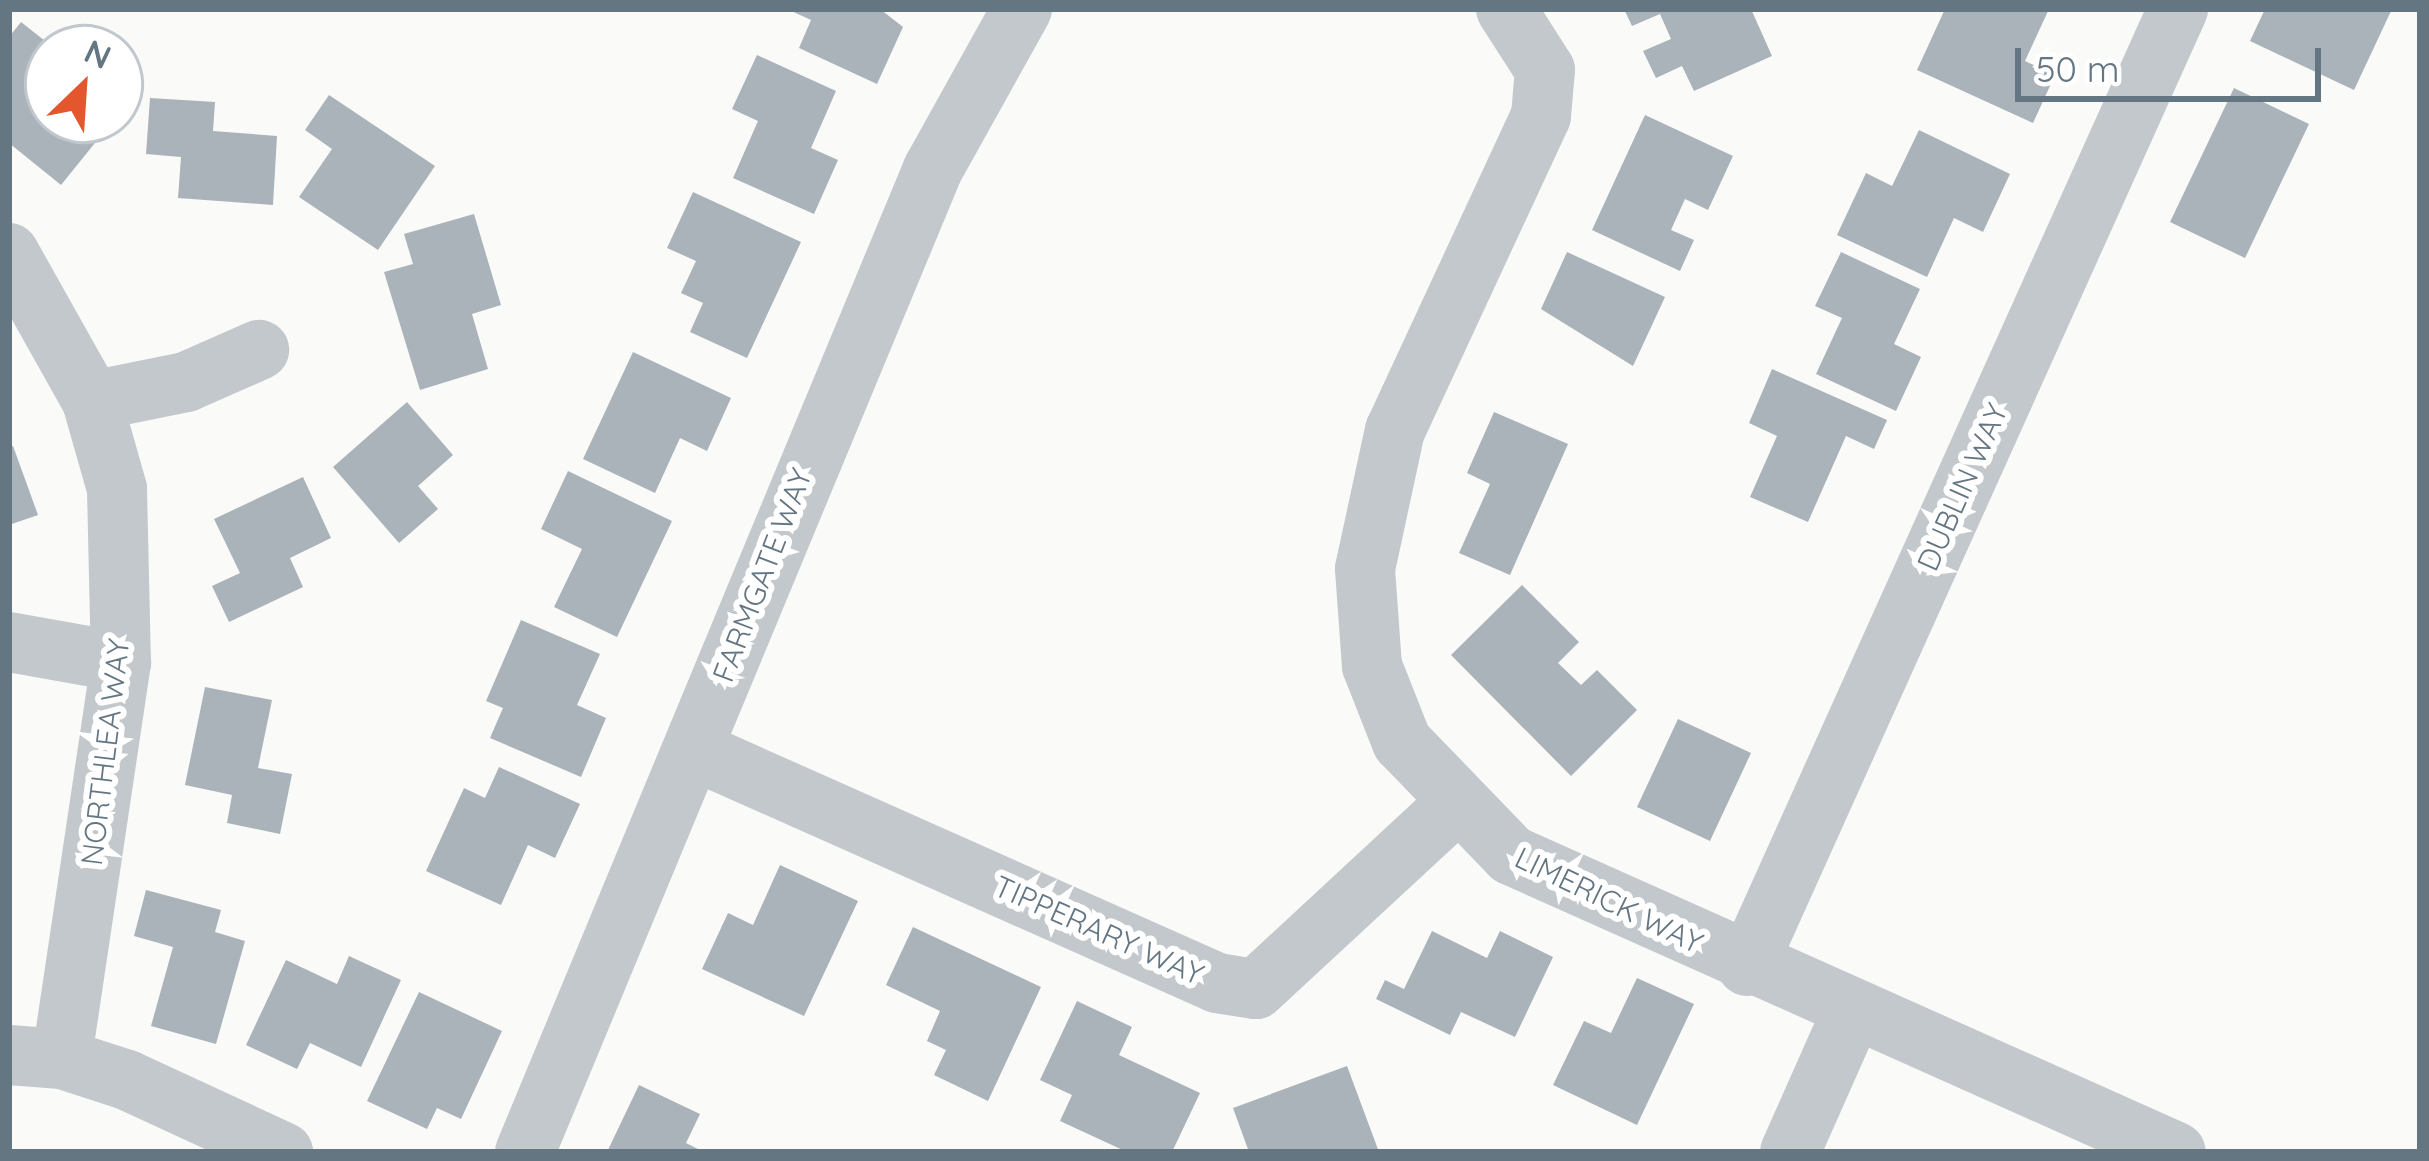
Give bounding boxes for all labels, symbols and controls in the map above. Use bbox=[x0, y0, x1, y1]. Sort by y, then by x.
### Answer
north arrow bbox=[24, 24, 144, 144]
scale bar bbox=[2021, 24, 2327, 98]
text: N bbox=[78, 30, 118, 77]
text: 50 m bbox=[2036, 46, 2120, 91]
street label: DUBLIN WAY bbox=[1909, 398, 2015, 576]
street label: FARMGATE WAY bbox=[705, 463, 819, 687]
street label: NORTHLEA WAY bbox=[73, 637, 137, 867]
street label: LIMERICK WAY bbox=[1509, 839, 1709, 961]
street label: TIPPERARY WAY bbox=[989, 868, 1209, 992]

